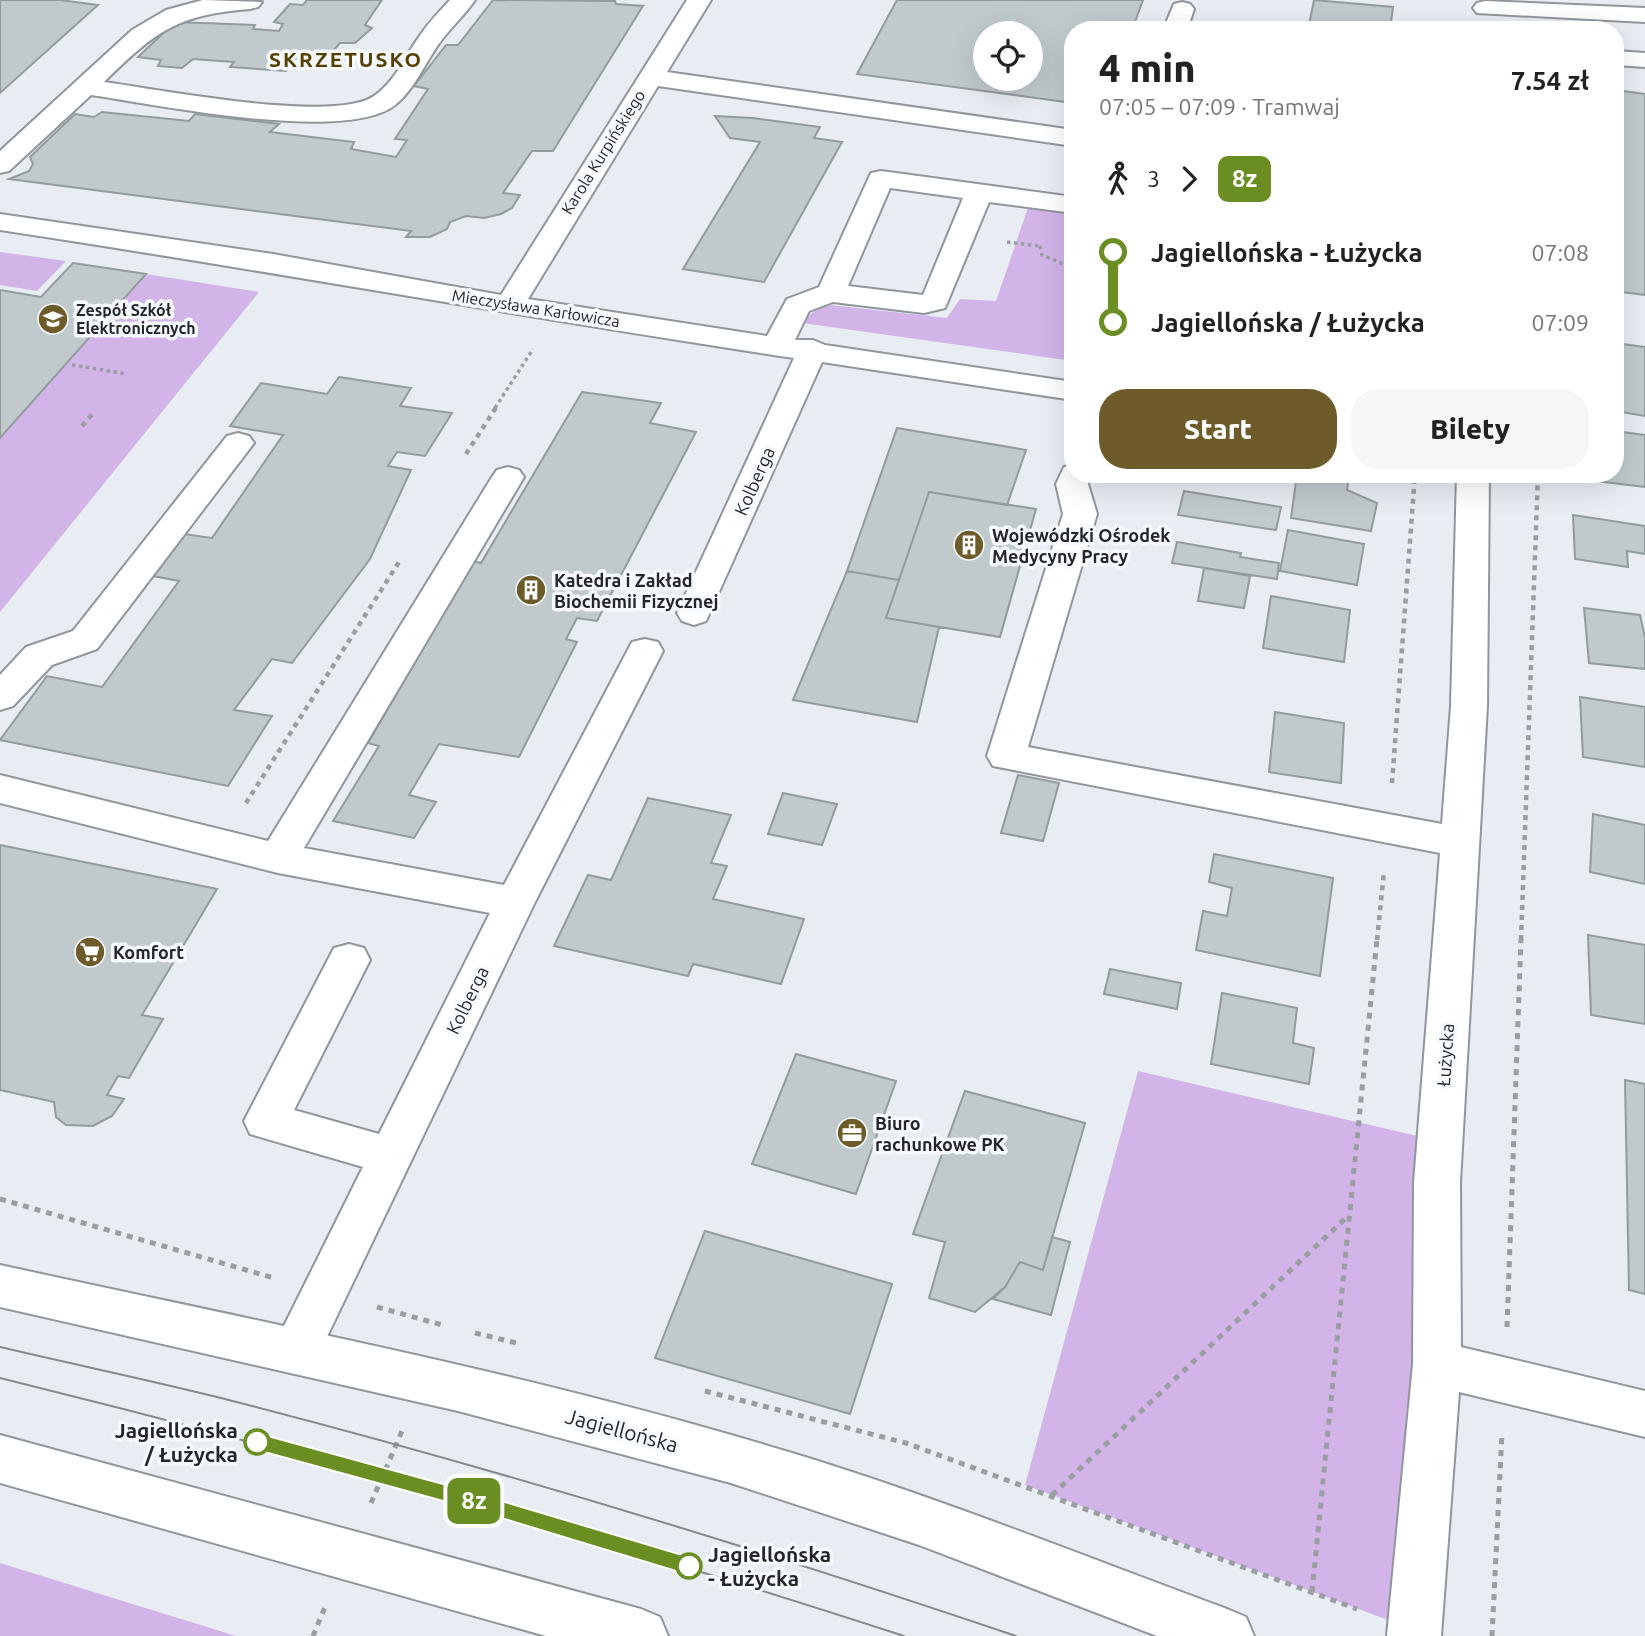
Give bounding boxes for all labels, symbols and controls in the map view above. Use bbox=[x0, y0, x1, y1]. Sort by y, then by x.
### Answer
map controls bbox=[973, 21, 1043, 91]
button: locate bbox=[973, 21, 1043, 91]
district label: SKRZETUSKO bbox=[269, 47, 423, 71]
text: 4 min bbox=[1099, 47, 1196, 89]
text: 7.54 zł bbox=[1511, 66, 1589, 95]
street label: Karola Kurpińskiego bbox=[557, 87, 649, 217]
text: 07:05 – 07:09 · Tramwaj bbox=[1099, 94, 1340, 119]
icon: walk bbox=[1099, 160, 1137, 198]
icon: forward bbox=[1170, 160, 1208, 198]
text: 8z bbox=[1232, 165, 1257, 192]
text: 3 bbox=[1147, 166, 1160, 191]
text: Jagiellońska - Łużycka bbox=[1151, 238, 1423, 267]
text: 07:08 bbox=[1531, 240, 1589, 265]
street label: Mieczysława Karłowicza bbox=[451, 286, 621, 330]
place label: Zespół Szkół Elektronicznych bbox=[76, 301, 196, 337]
school or university icon: Zespół Szkół Elektronicznych bbox=[36, 302, 70, 336]
text: Jagiellońska / Łużycka bbox=[1151, 308, 1425, 337]
text: 07:09 bbox=[1531, 310, 1589, 335]
button: Start bbox=[1099, 389, 1337, 469]
button: Bilety bbox=[1351, 389, 1589, 469]
street label: Kolberga bbox=[730, 444, 778, 518]
place label: Wojewódzki Ośrodek Medycyny Pracy bbox=[992, 525, 1170, 566]
building icon: Wojewódzki Ośrodek Medycyny Pracy bbox=[952, 528, 986, 562]
place label: Katedra i Zakład Biochemii Fizycznej bbox=[554, 570, 718, 611]
building icon: Katedra i Zakład Biochemii Fizycznej bbox=[514, 573, 548, 607]
supermarket icon: Komfort bbox=[73, 935, 107, 969]
place label: Komfort bbox=[113, 942, 184, 962]
street label: Kolberga bbox=[442, 963, 492, 1037]
street label: Łużycka bbox=[1433, 1023, 1457, 1087]
place label: Biuro rachunkowe PK bbox=[875, 1113, 1005, 1154]
office icon: Biuro rachunkowe PK bbox=[835, 1116, 869, 1150]
street label: Jagiellońska bbox=[563, 1403, 681, 1457]
place label: Jagiellońska / Łużycka bbox=[115, 1418, 238, 1466]
marker: Jagiellońska / Łużycka bbox=[244, 1429, 270, 1455]
line badge: 8z bbox=[442, 1478, 505, 1524]
text: 8z bbox=[461, 1487, 487, 1514]
place label: Jagiellońska - Łużycka bbox=[708, 1542, 831, 1590]
marker: Jagiellońska - Łużycka bbox=[676, 1553, 702, 1579]

